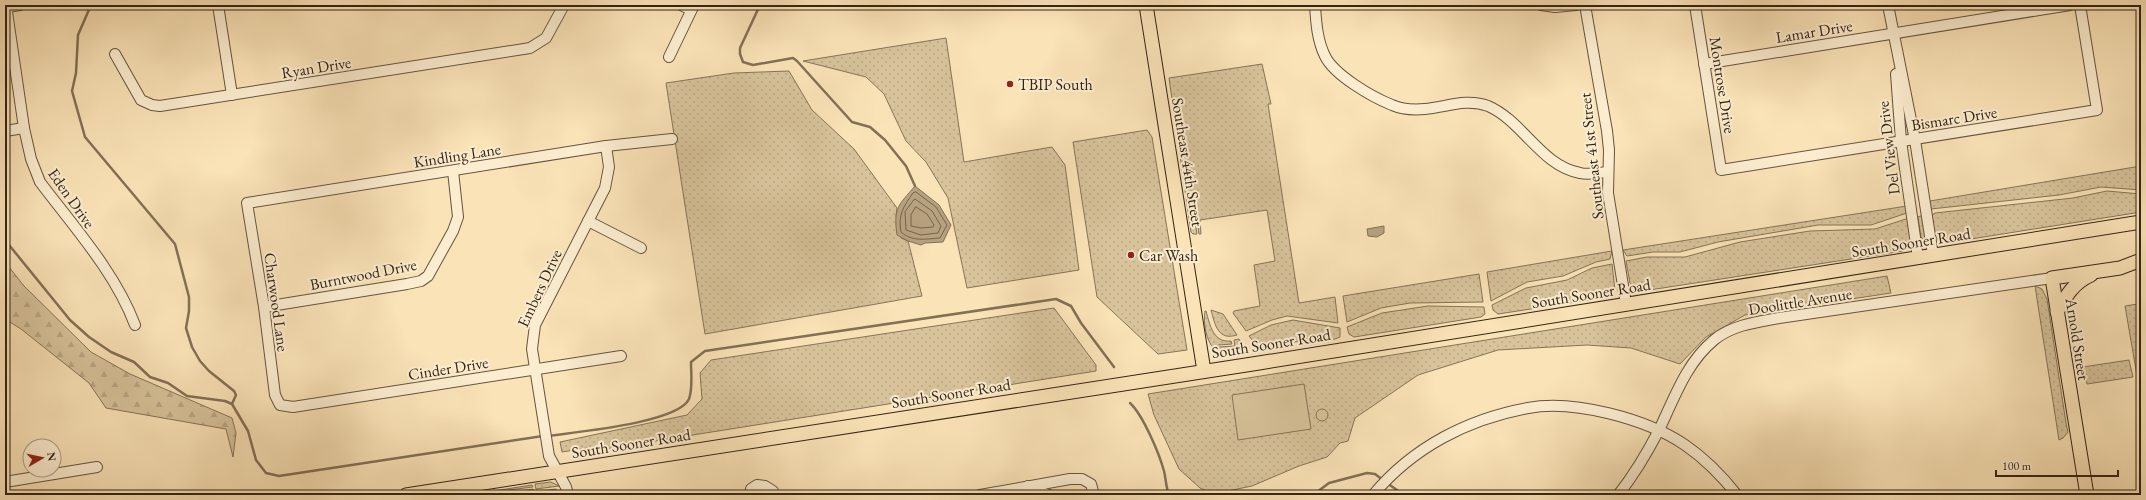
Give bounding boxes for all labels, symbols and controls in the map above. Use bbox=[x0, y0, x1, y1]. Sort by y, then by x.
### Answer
street label: Lamar Drive bbox=[1774, 15, 1854, 48]
street label: Montrose Drive bbox=[1705, 35, 1741, 135]
street label: Ryan Drive bbox=[280, 52, 352, 83]
place label: TBIP South bbox=[1018, 74, 1093, 95]
marker: TBIP South bbox=[1005, 79, 1015, 89]
street label: Southeast 41st Street bbox=[1574, 92, 1609, 220]
street label: Southeast 44th Street bbox=[1167, 96, 1208, 228]
street label: Del View Drive bbox=[1872, 100, 1905, 196]
street label: Bismarc Drive bbox=[1910, 101, 1998, 136]
street label: Kindling Lane bbox=[412, 138, 502, 173]
street label: Eden Drive bbox=[43, 164, 100, 232]
street label: South Sooner Road bbox=[1850, 223, 1973, 262]
place label: Car Wash bbox=[1139, 245, 1198, 266]
street label: Embers Drive bbox=[512, 246, 567, 331]
marker: Car Wash bbox=[1126, 250, 1136, 260]
street label: Charwood Lane bbox=[259, 251, 294, 353]
street label: Burntwood Drive bbox=[308, 254, 418, 295]
street label: South Sooner Road bbox=[1530, 274, 1653, 313]
street label: Doolittle Avenue bbox=[1747, 283, 1853, 320]
street label: Arnold Street bbox=[2060, 296, 2094, 382]
street label: South Sooner Road bbox=[1210, 324, 1333, 363]
street label: Cinder Drive bbox=[407, 352, 490, 385]
street label: South Sooner Road bbox=[890, 374, 1013, 413]
street label: South Sooner Road bbox=[570, 424, 693, 463]
north arrow bbox=[22, 438, 62, 478]
text: N bbox=[44, 451, 60, 462]
scale bar bbox=[1996, 452, 2118, 478]
text: 100 m bbox=[2002, 458, 2032, 474]

